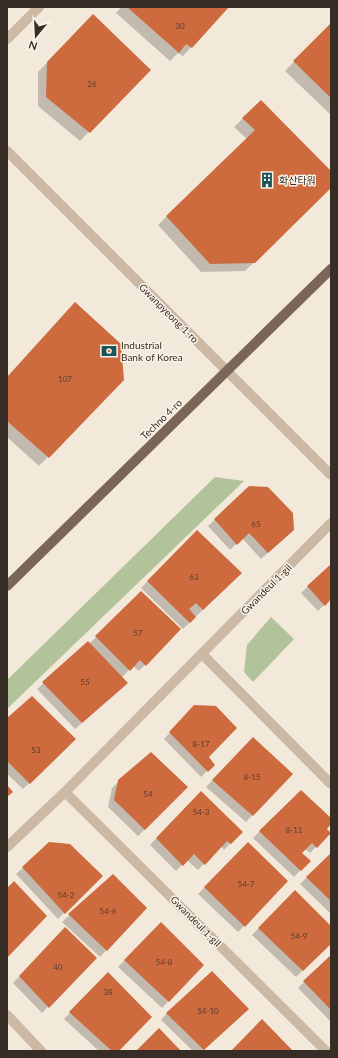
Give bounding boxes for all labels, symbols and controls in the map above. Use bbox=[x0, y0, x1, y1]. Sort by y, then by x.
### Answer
north arrow bbox=[16, 16, 56, 56]
house number: 30 bbox=[175, 21, 185, 31]
text: N bbox=[27, 38, 39, 53]
house number: 26 bbox=[87, 79, 97, 89]
building icon: 화산타워 bbox=[258, 171, 276, 189]
place label: 화산타워 bbox=[279, 174, 316, 186]
street label: Gwanpyeong 1-ro bbox=[137, 281, 201, 345]
place label: Industrial Bank of Korea bbox=[121, 339, 183, 363]
bank icon: Industrial Bank of Korea bbox=[100, 342, 118, 360]
house number: 107 bbox=[58, 374, 72, 384]
street label: Techno 4-ro bbox=[138, 396, 184, 442]
house number: 65 bbox=[251, 519, 261, 529]
street label: Gwandeul 1-gil bbox=[238, 561, 294, 617]
house number: 63 bbox=[189, 572, 199, 582]
house number: 57 bbox=[133, 628, 143, 638]
house number: 55 bbox=[80, 677, 90, 687]
house number: 8-17 bbox=[193, 739, 210, 749]
house number: 53 bbox=[31, 745, 41, 755]
house number: 8-15 bbox=[244, 772, 261, 782]
house number: 54 bbox=[143, 789, 153, 799]
house number: 54-3 bbox=[193, 807, 210, 817]
house number: 8-11 bbox=[286, 825, 303, 835]
house number: 54-7 bbox=[238, 879, 255, 889]
house number: 54-2 bbox=[58, 890, 75, 900]
street label: Gwandeul 1-gil bbox=[168, 893, 224, 949]
house number: 54-6 bbox=[100, 906, 117, 916]
house number: 54-9 bbox=[291, 931, 308, 941]
house number: 54-8 bbox=[156, 957, 173, 967]
house number: 40 bbox=[53, 962, 63, 972]
house number: 38 bbox=[103, 987, 113, 997]
house number: 54-10 bbox=[197, 1006, 219, 1016]

